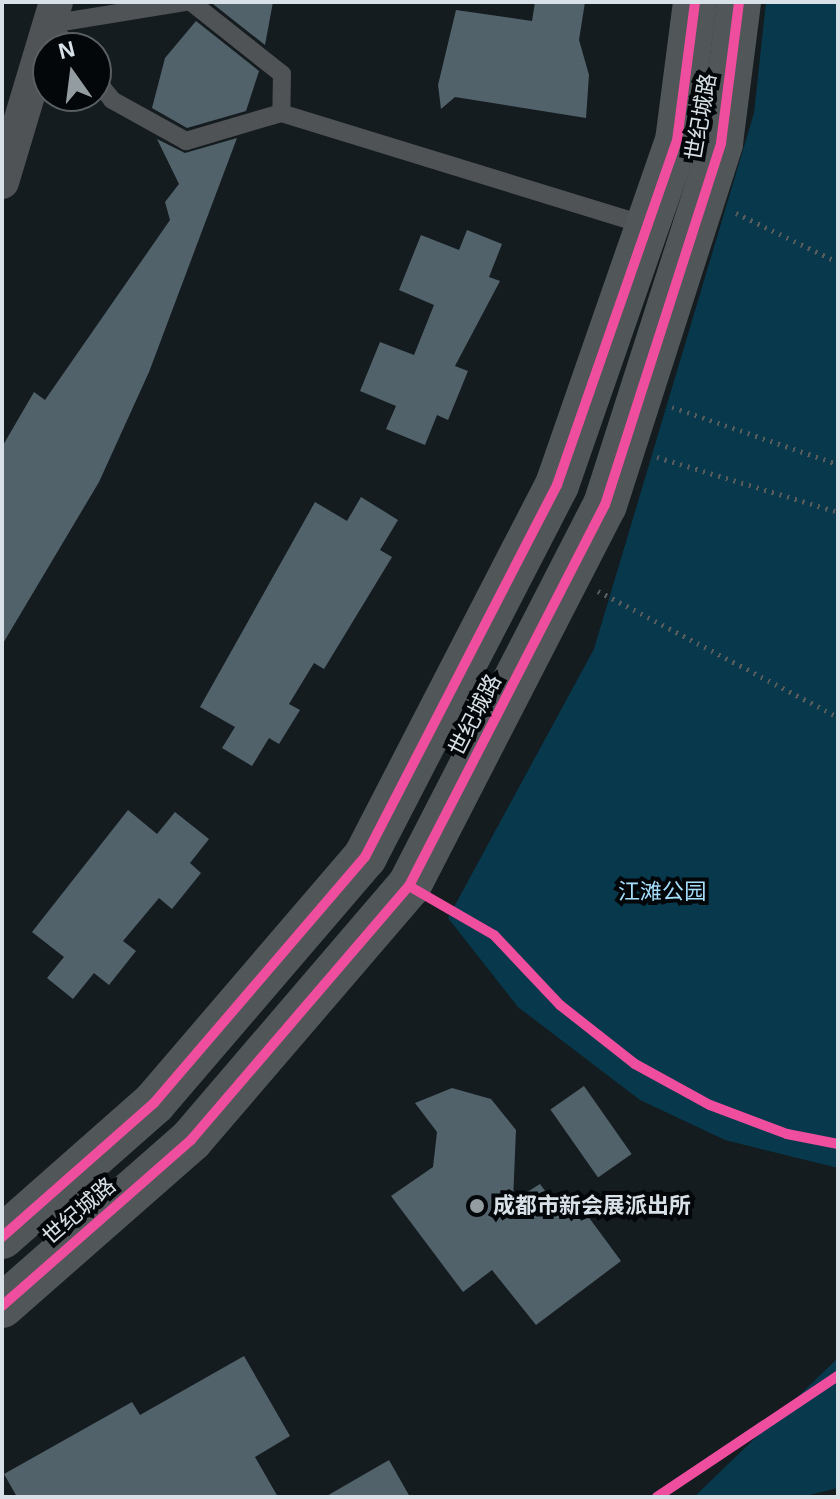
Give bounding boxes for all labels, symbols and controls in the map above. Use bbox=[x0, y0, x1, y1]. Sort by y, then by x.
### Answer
north arrow bbox=[32, 32, 112, 112]
text: N bbox=[56, 36, 77, 64]
street label: 世纪城路 bbox=[680, 71, 722, 163]
street label: 世纪城路 bbox=[443, 670, 507, 760]
park label: 江滩公园 bbox=[618, 879, 706, 905]
street label: 世纪城路 bbox=[37, 1172, 121, 1250]
place label: 成都市新会展派出所 bbox=[493, 1193, 691, 1219]
marker: 成都市新会展派出所 bbox=[468, 1197, 486, 1215]

